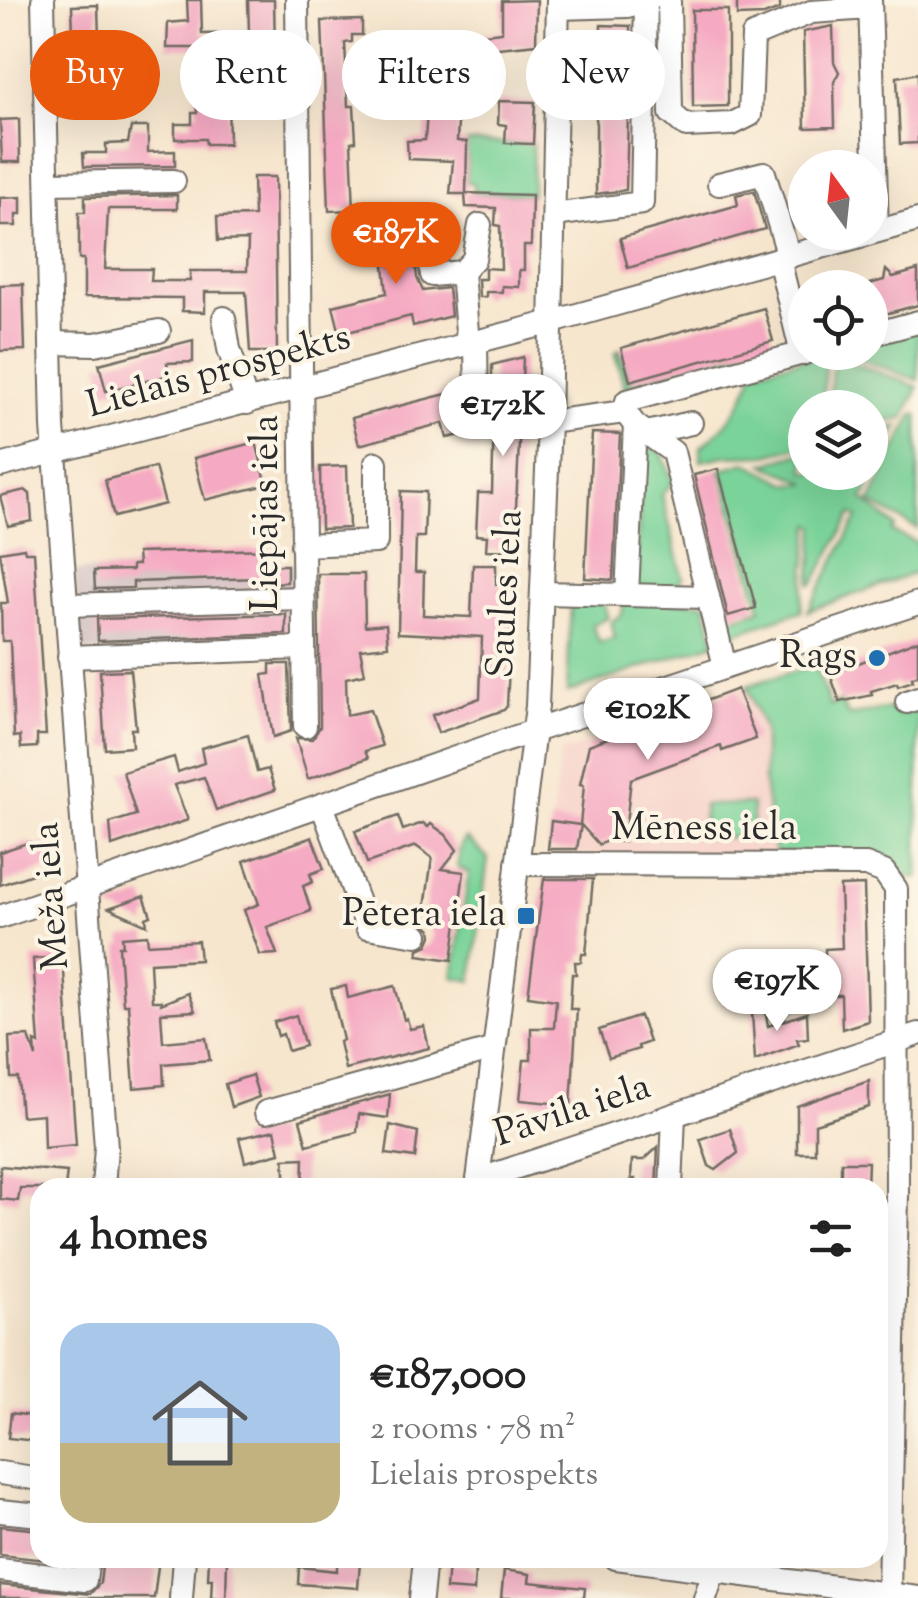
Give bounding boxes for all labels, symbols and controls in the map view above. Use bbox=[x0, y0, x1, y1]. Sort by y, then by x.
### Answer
chip: Buy bbox=[30, 30, 160, 120]
chip: Rent bbox=[180, 30, 322, 120]
chip: Filters bbox=[342, 30, 506, 120]
chip: New bbox=[526, 30, 665, 120]
north arrow bbox=[788, 150, 888, 250]
map controls bbox=[788, 150, 888, 490]
pin: €187K bbox=[326, 202, 466, 287]
text: €187K bbox=[353, 211, 439, 257]
button: locate bbox=[788, 270, 888, 370]
street label: Lielais prospekts bbox=[81, 312, 357, 434]
pin: €172K bbox=[433, 374, 573, 459]
text: €172K bbox=[461, 383, 545, 429]
button: layers bbox=[788, 390, 888, 490]
street label: Liepājas iela bbox=[241, 415, 295, 611]
street label: Saules iela bbox=[476, 508, 538, 680]
place label: Rags bbox=[779, 631, 857, 685]
marker: Rags bbox=[866, 647, 888, 669]
pin: €102K bbox=[578, 678, 718, 763]
text: €102K bbox=[606, 687, 690, 733]
street label: Mēness iela bbox=[611, 803, 797, 857]
street label: Meža iela bbox=[21, 820, 85, 972]
place label: Pētera iela bbox=[342, 889, 506, 943]
marker: Pētera iela bbox=[515, 905, 537, 927]
pin: €197K bbox=[707, 949, 847, 1034]
text: €197K bbox=[735, 958, 819, 1004]
street label: Pāvila iela bbox=[488, 1061, 658, 1163]
text: 4 homes bbox=[60, 1208, 208, 1268]
icon: filters bbox=[803, 1211, 858, 1266]
text: €187,000 bbox=[370, 1347, 526, 1407]
icon: home bbox=[140, 1363, 260, 1483]
text: 2 rooms · 78 m² bbox=[370, 1407, 576, 1453]
text: Lielais prospekts bbox=[370, 1453, 598, 1499]

